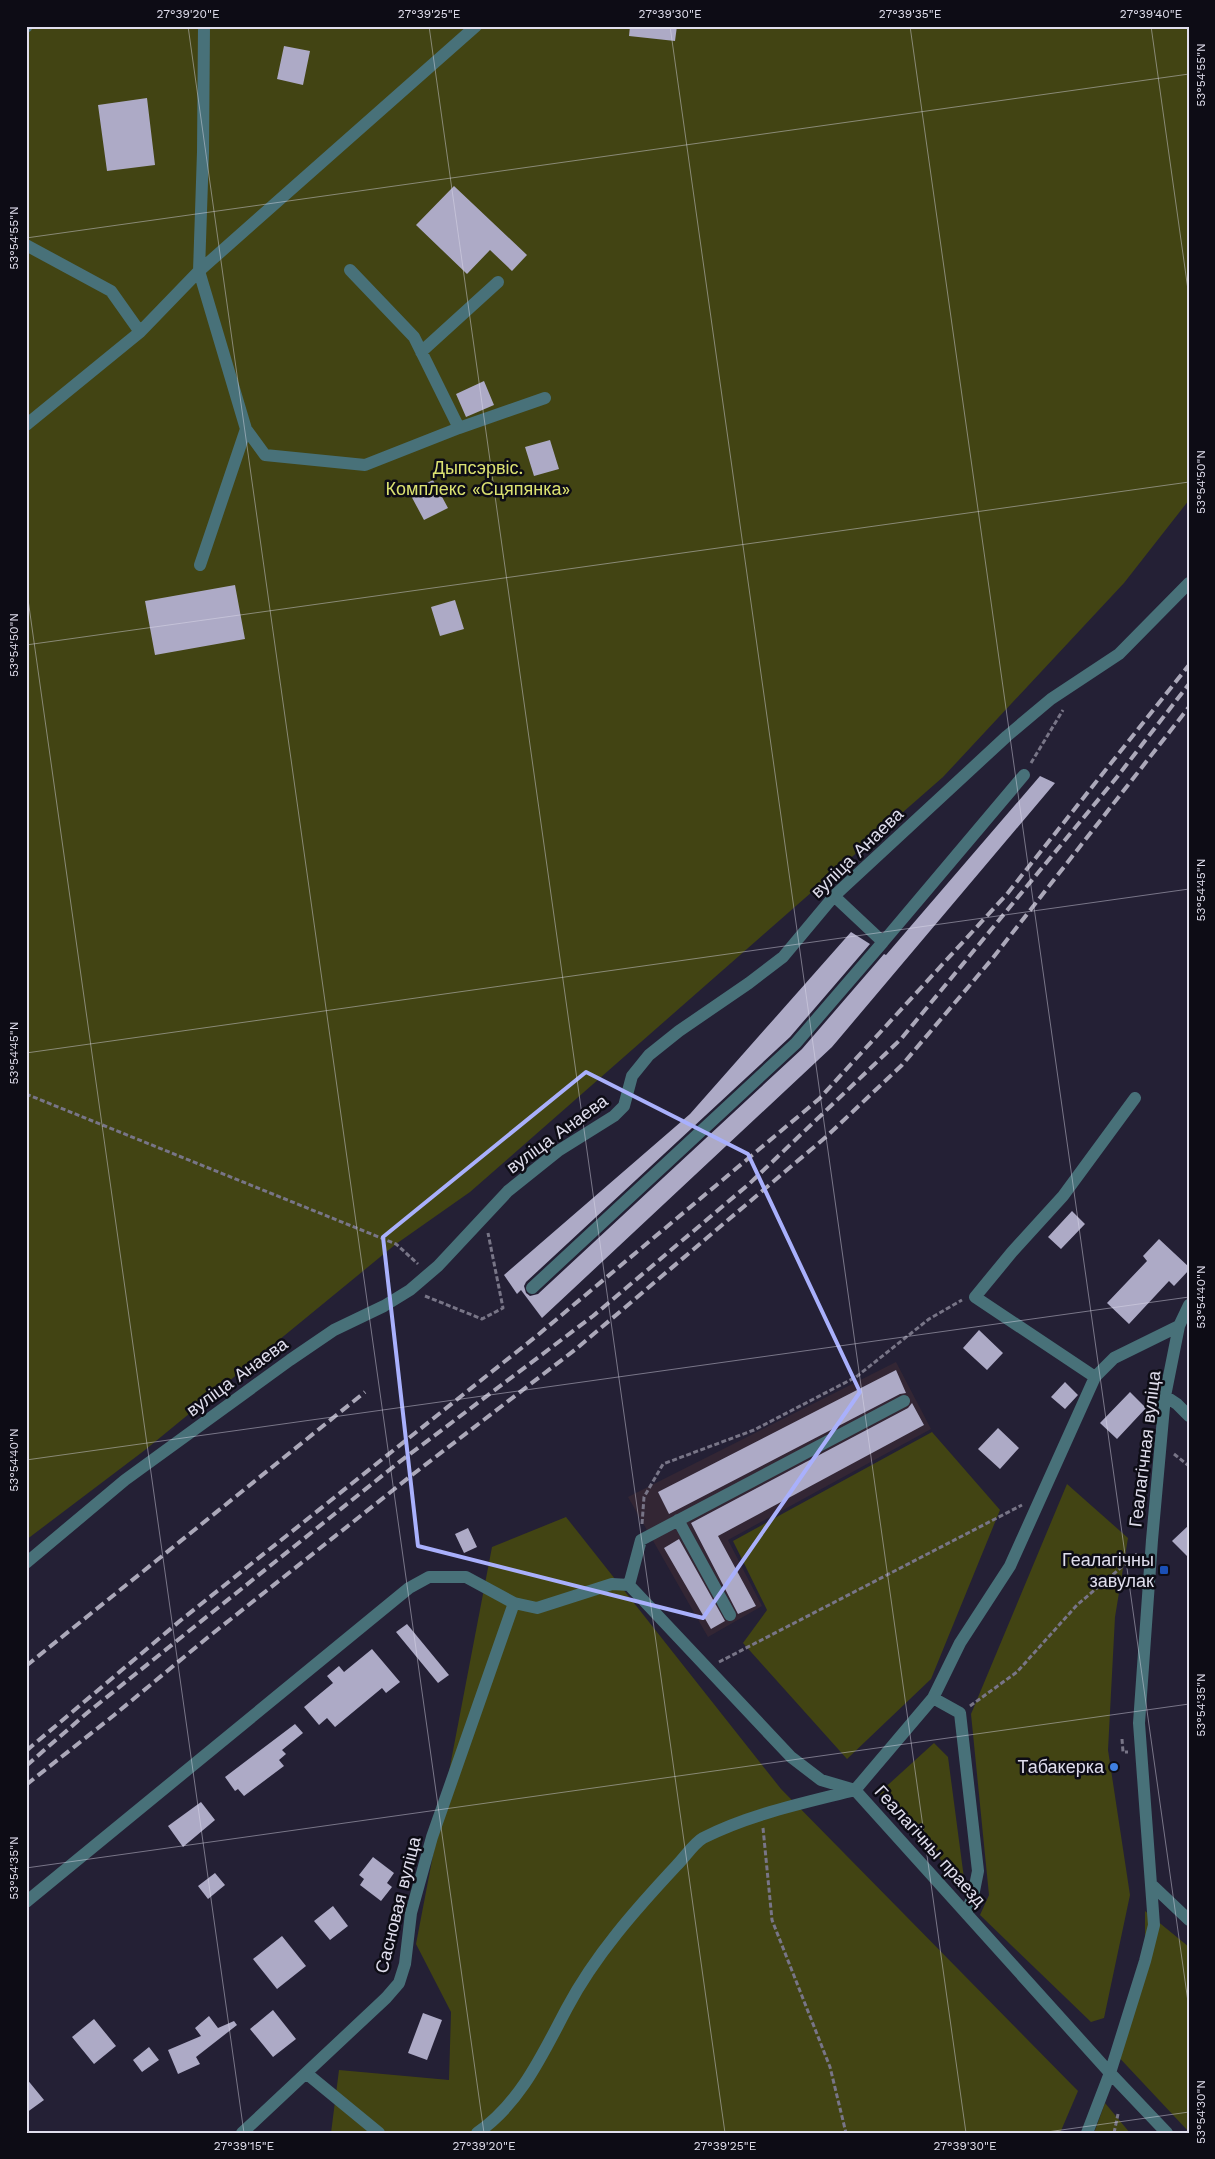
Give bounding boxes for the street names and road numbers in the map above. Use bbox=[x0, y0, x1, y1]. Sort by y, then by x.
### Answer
street label: вуліца Анаева bbox=[806, 803, 908, 902]
street label: вуліца Анаева bbox=[502, 1089, 612, 1177]
street label: вуліца Анаева bbox=[182, 1332, 292, 1420]
street label: Геалагічная вуліца bbox=[1124, 1369, 1165, 1528]
street label: Геалагічны праезд bbox=[870, 1781, 991, 1911]
street label: Сасновая вуліца bbox=[370, 1833, 425, 1975]

